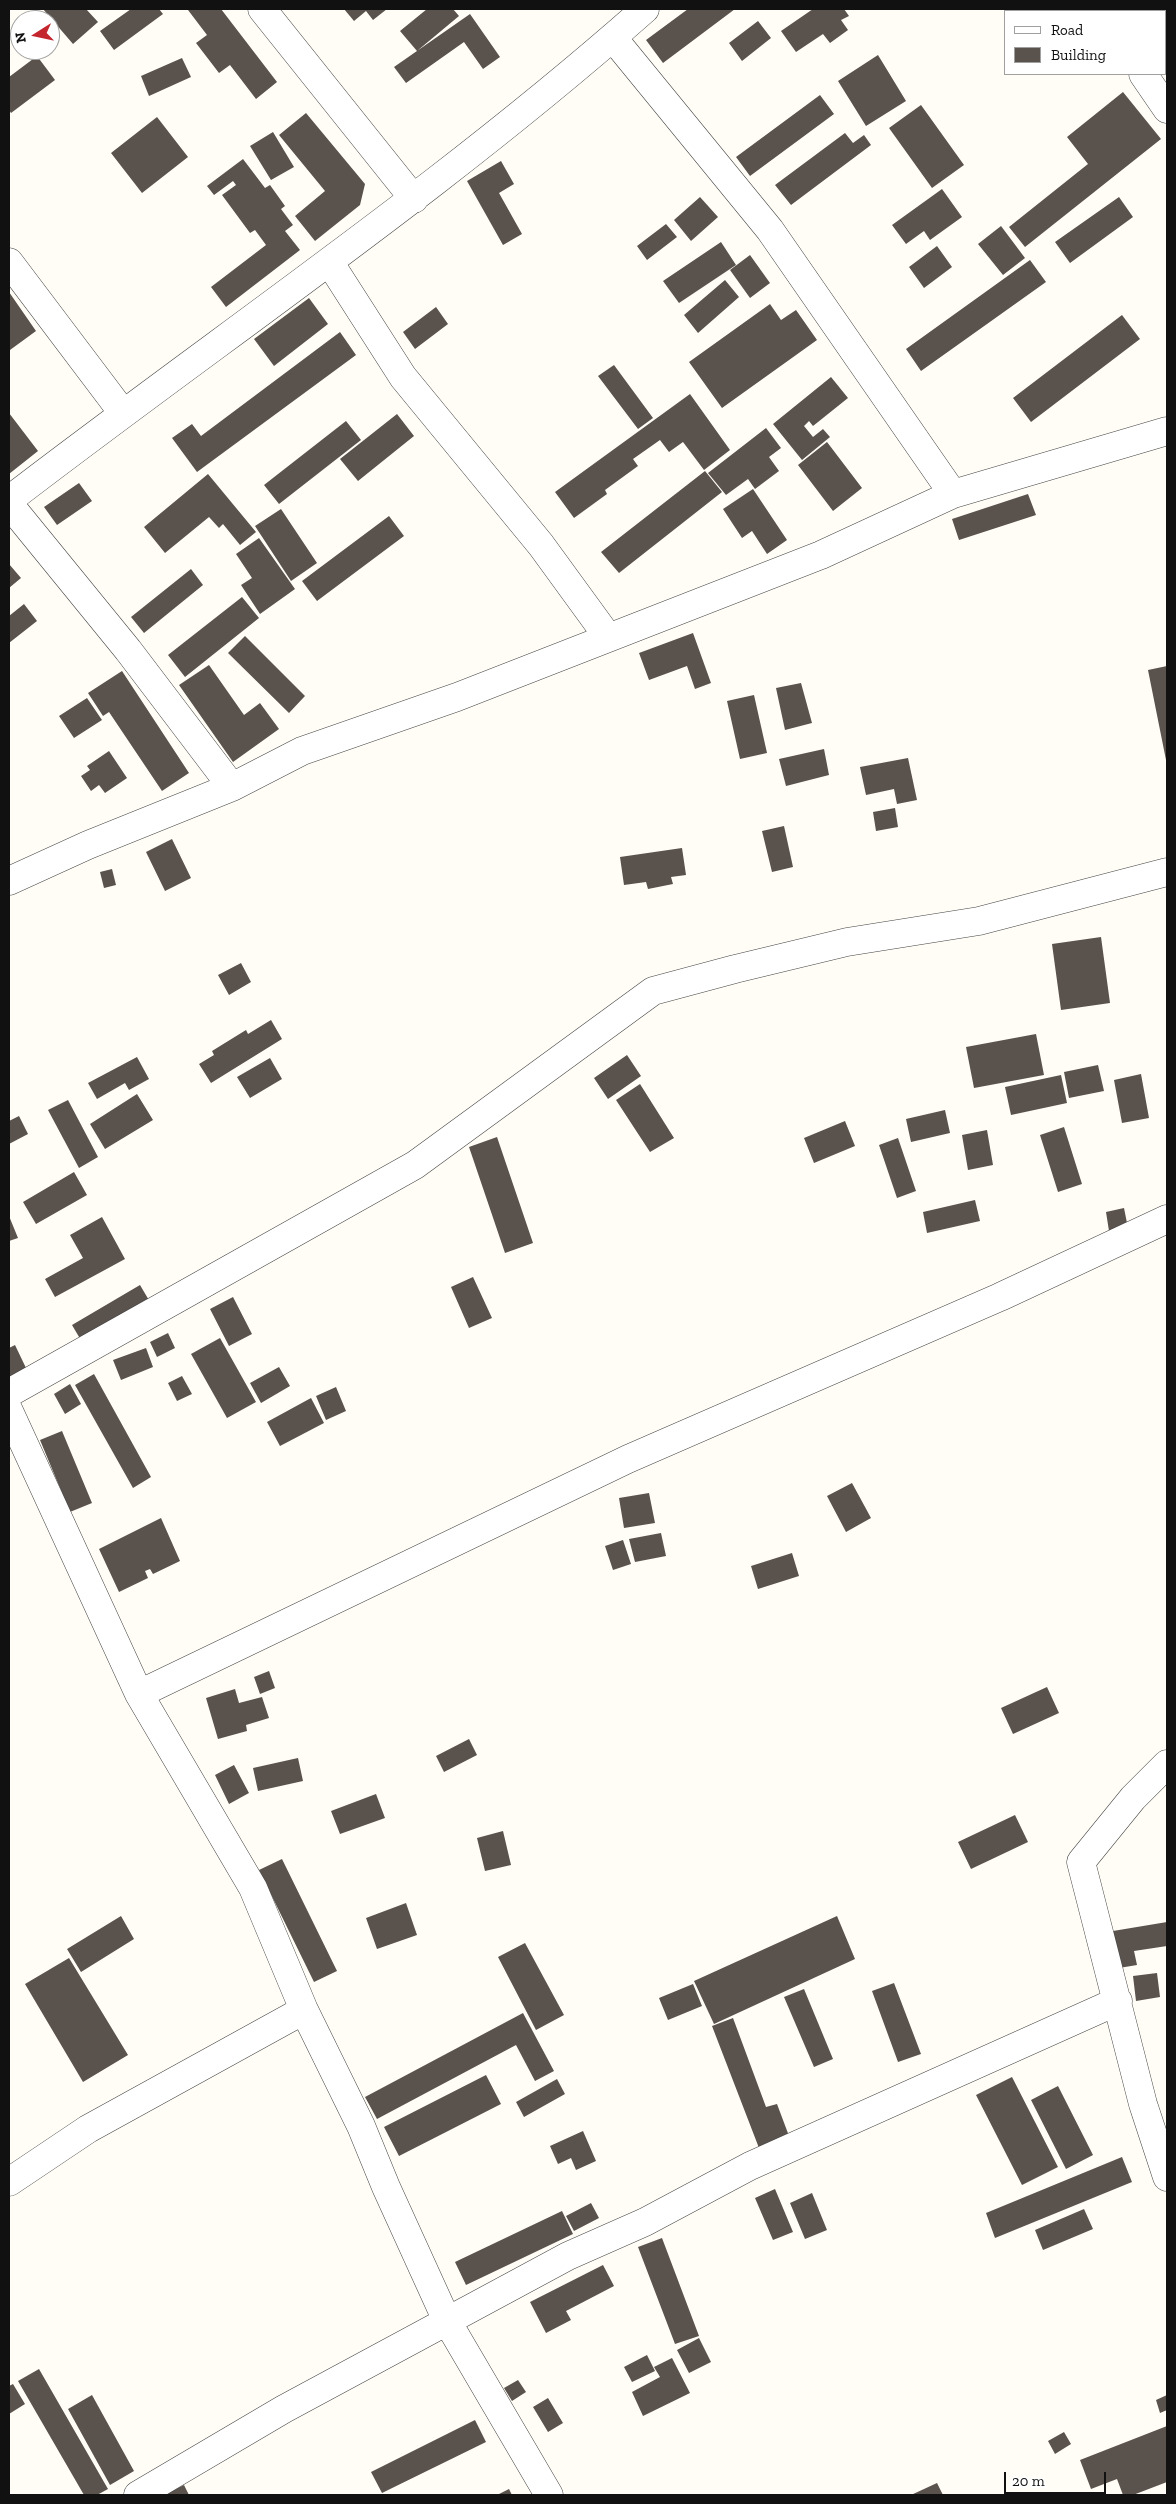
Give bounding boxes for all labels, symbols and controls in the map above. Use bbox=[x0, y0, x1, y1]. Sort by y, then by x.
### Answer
north arrow bbox=[10, 10, 60, 60]
legend bbox=[1004, 10, 1166, 75]
text: Road bbox=[1051, 21, 1083, 39]
text: N bbox=[11, 31, 30, 44]
text: Building bbox=[1051, 46, 1106, 64]
scale bar bbox=[1006, 2462, 1108, 2494]
text: 20 m bbox=[1012, 2472, 1045, 2490]

